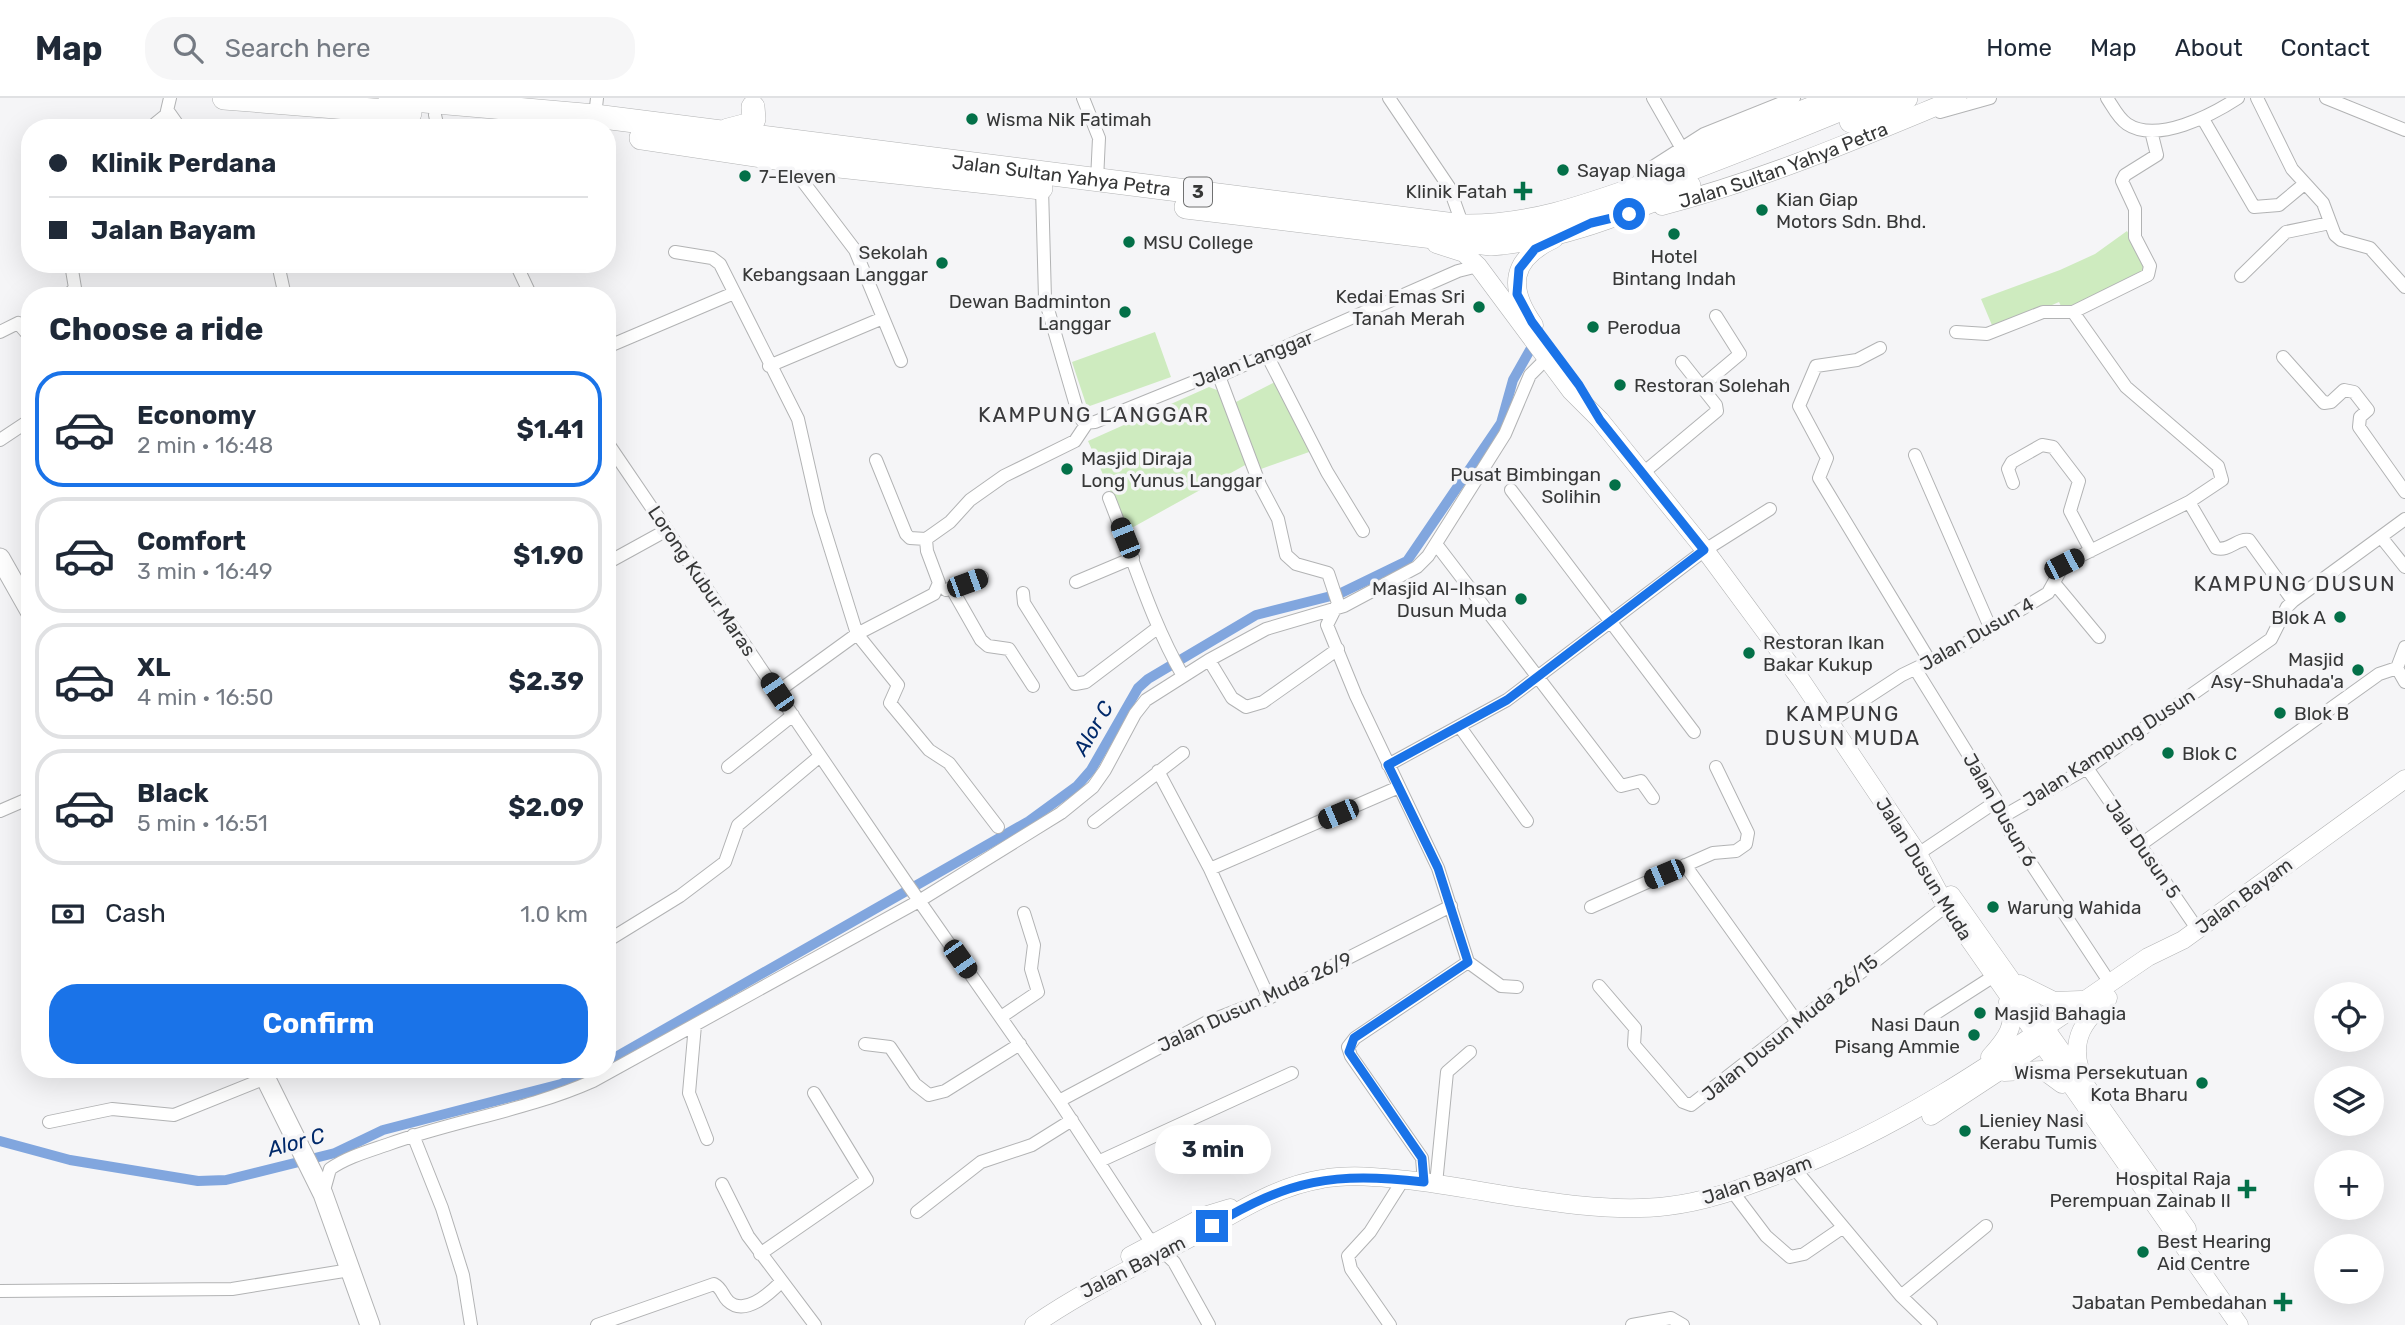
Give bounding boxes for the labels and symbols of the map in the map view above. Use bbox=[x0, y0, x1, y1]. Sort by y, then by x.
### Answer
place label: Wisma Nik Fatimah bbox=[986, 108, 1152, 131]
marker: Wisma Nik Fatimah bbox=[964, 111, 980, 127]
street label: Jalan Sultan Yahya Petra bbox=[1676, 117, 1891, 213]
street label: Jalan Sultan Yahya Petra bbox=[951, 150, 1172, 200]
place label: Sayap Niaga bbox=[1577, 159, 1686, 182]
marker: Sayap Niaga bbox=[1555, 162, 1571, 178]
place label: 7-Eleven bbox=[759, 165, 836, 188]
marker: 7-Eleven bbox=[737, 168, 753, 184]
road number: 3 bbox=[1184, 178, 1212, 206]
place label: Klinik Fatah bbox=[1406, 180, 1507, 203]
marker: Klinik Fatah bbox=[1513, 181, 1533, 201]
place label: Kian Giap Motors Sdn. Bhd. bbox=[1776, 188, 1926, 233]
route start bbox=[1613, 198, 1645, 230]
marker: Kian Giap Motors Sdn. Bhd. bbox=[1754, 202, 1770, 218]
marker: Hotel Bintang Indah bbox=[1666, 226, 1682, 242]
place label: MSU College bbox=[1143, 231, 1253, 254]
marker: MSU College bbox=[1121, 234, 1137, 250]
place label: Sekolah Kebangsaan Langgar bbox=[742, 241, 929, 286]
place label: Hotel Bintang Indah bbox=[1612, 245, 1736, 290]
marker: Sekolah Kebangsaan Langgar bbox=[934, 255, 950, 271]
place label: Kedai Emas Sri Tanah Merah bbox=[1336, 285, 1465, 330]
place label: Dewan Badminton Langgar bbox=[949, 290, 1112, 335]
marker: Kedai Emas Sri Tanah Merah bbox=[1471, 299, 1487, 315]
marker: Dewan Badminton Langgar bbox=[1117, 304, 1133, 320]
place label: Perodua bbox=[1607, 316, 1681, 339]
marker: Perodua bbox=[1585, 319, 1601, 335]
street label: Jalan Langgar bbox=[1190, 325, 1317, 392]
place label: Restoran Solehah bbox=[1634, 374, 1790, 397]
marker: Restoran Solehah bbox=[1612, 377, 1628, 393]
district label: KAMPUNG LANGGAR bbox=[978, 402, 1210, 427]
place label: Masjid Diraja Long Yunus Langgar bbox=[1081, 447, 1263, 492]
marker: Masjid Diraja Long Yunus Langgar bbox=[1059, 461, 1075, 477]
place label: Pusat Bimbingan Solihin bbox=[1450, 463, 1601, 508]
marker: Pusat Bimbingan Solihin bbox=[1607, 477, 1623, 493]
street label: Lorong Kubur Maras bbox=[643, 501, 761, 661]
car bbox=[1108, 515, 1143, 561]
car bbox=[2041, 545, 2088, 583]
car bbox=[944, 566, 991, 600]
district label: KAMPUNG DUSUN bbox=[2193, 571, 2397, 596]
place label: Masjid Al-Ihsan Dusun Muda bbox=[1372, 577, 1507, 622]
marker: Masjid Al-Ihsan Dusun Muda bbox=[1513, 591, 1529, 607]
street label: Jalan Dusun 4 bbox=[1916, 592, 2038, 676]
place label: Blok A bbox=[2271, 606, 2326, 629]
marker: Blok A bbox=[2332, 609, 2348, 625]
place label: Restoran Ikan Bakar Kukup bbox=[1763, 631, 1885, 676]
marker: Restoran Ikan Bakar Kukup bbox=[1741, 645, 1757, 661]
place label: Masjid Asy-Shuhada'a bbox=[2211, 648, 2344, 693]
marker: Masjid Asy-Shuhada'a bbox=[2350, 662, 2366, 678]
car bbox=[757, 669, 798, 715]
street label: Jalan Kampung Dusun bbox=[2019, 684, 2199, 812]
water label: Alor C bbox=[1067, 696, 1119, 760]
district label: KAMPUNG DUSUN MUDA bbox=[1765, 701, 1921, 750]
place label: Blok B bbox=[2294, 702, 2349, 725]
marker: Blok B bbox=[2272, 705, 2288, 721]
place label: Blok C bbox=[2182, 742, 2237, 765]
marker: Blok C bbox=[2160, 745, 2176, 761]
street label: Jalan Dusun 6 bbox=[1958, 749, 2042, 871]
street label: Jalan Dusun Muda bbox=[1871, 793, 1977, 945]
street label: Jala Dusun 5 bbox=[2101, 795, 2185, 903]
car bbox=[1315, 796, 1362, 832]
street label: Jalan Bayam bbox=[2191, 853, 2297, 939]
car bbox=[1641, 856, 1688, 892]
place label: Warung Wahida bbox=[2007, 896, 2141, 919]
marker: Warung Wahida bbox=[1985, 899, 2001, 915]
car bbox=[940, 936, 981, 982]
street label: Jalan Dusun Muda 26/9 bbox=[1154, 947, 1356, 1057]
street label: Jalan Dusun Muda 26/15 bbox=[1697, 950, 1883, 1106]
place label: Masjid Bahagia bbox=[1994, 1002, 2126, 1025]
marker: Masjid Bahagia bbox=[1972, 1005, 1988, 1021]
place label: Nasi Daun Pisang Ammie bbox=[1834, 1013, 1960, 1058]
marker: Nasi Daun Pisang Ammie bbox=[1966, 1027, 1982, 1043]
place label: Wisma Persekutuan Kota Bharu bbox=[2014, 1061, 2188, 1106]
marker: Wisma Persekutuan Kota Bharu bbox=[2194, 1075, 2210, 1091]
place label: Lieniey Nasi Kerabu Tumis bbox=[1979, 1109, 2097, 1154]
water label: Alor C bbox=[264, 1122, 328, 1162]
marker: Lieniey Nasi Kerabu Tumis bbox=[1957, 1123, 1973, 1139]
callout: 3 min bbox=[1154, 1124, 1270, 1174]
street label: Jalan Bayam bbox=[1699, 1151, 1815, 1209]
place label: Hospital Raja Perempuan Zainab II bbox=[2049, 1167, 2231, 1212]
marker: Hospital Raja Perempuan Zainab II bbox=[2237, 1179, 2257, 1199]
route end bbox=[1196, 1210, 1228, 1242]
place label: Best Hearing Aid Centre bbox=[2157, 1230, 2271, 1275]
street label: Jalan Bayam bbox=[1077, 1231, 1189, 1303]
marker: Best Hearing Aid Centre bbox=[2135, 1244, 2151, 1260]
place label: Jabatan Pembedahan bbox=[2072, 1291, 2267, 1314]
marker: Jabatan Pembedahan bbox=[2273, 1292, 2293, 1312]

